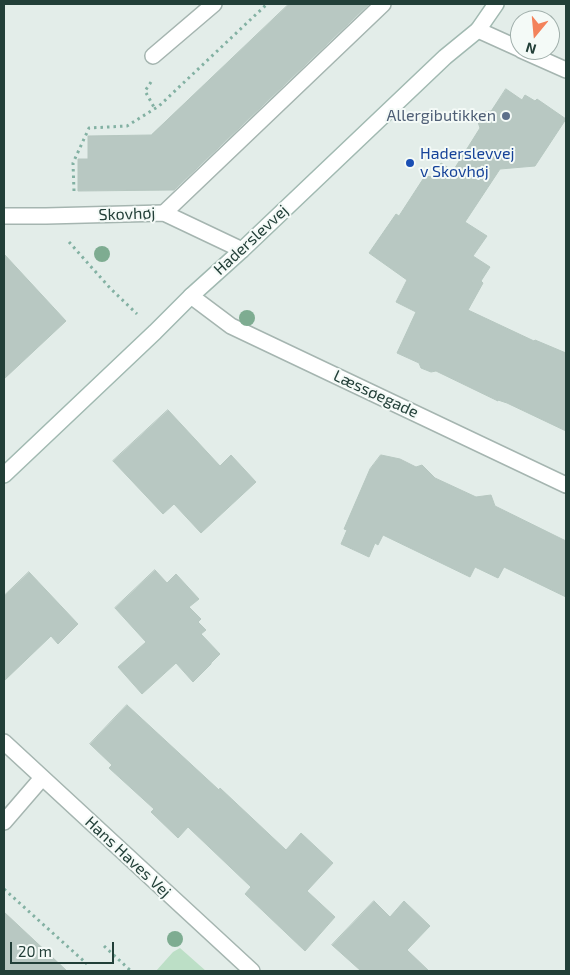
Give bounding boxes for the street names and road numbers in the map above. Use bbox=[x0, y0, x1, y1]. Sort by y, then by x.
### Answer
street label: Haderslevvej bbox=[210, 201, 292, 279]
street label: Skovhøj bbox=[98, 203, 156, 225]
street label: Læssøegade bbox=[330, 366, 422, 422]
street label: Hans Haves Vej bbox=[81, 812, 175, 902]

